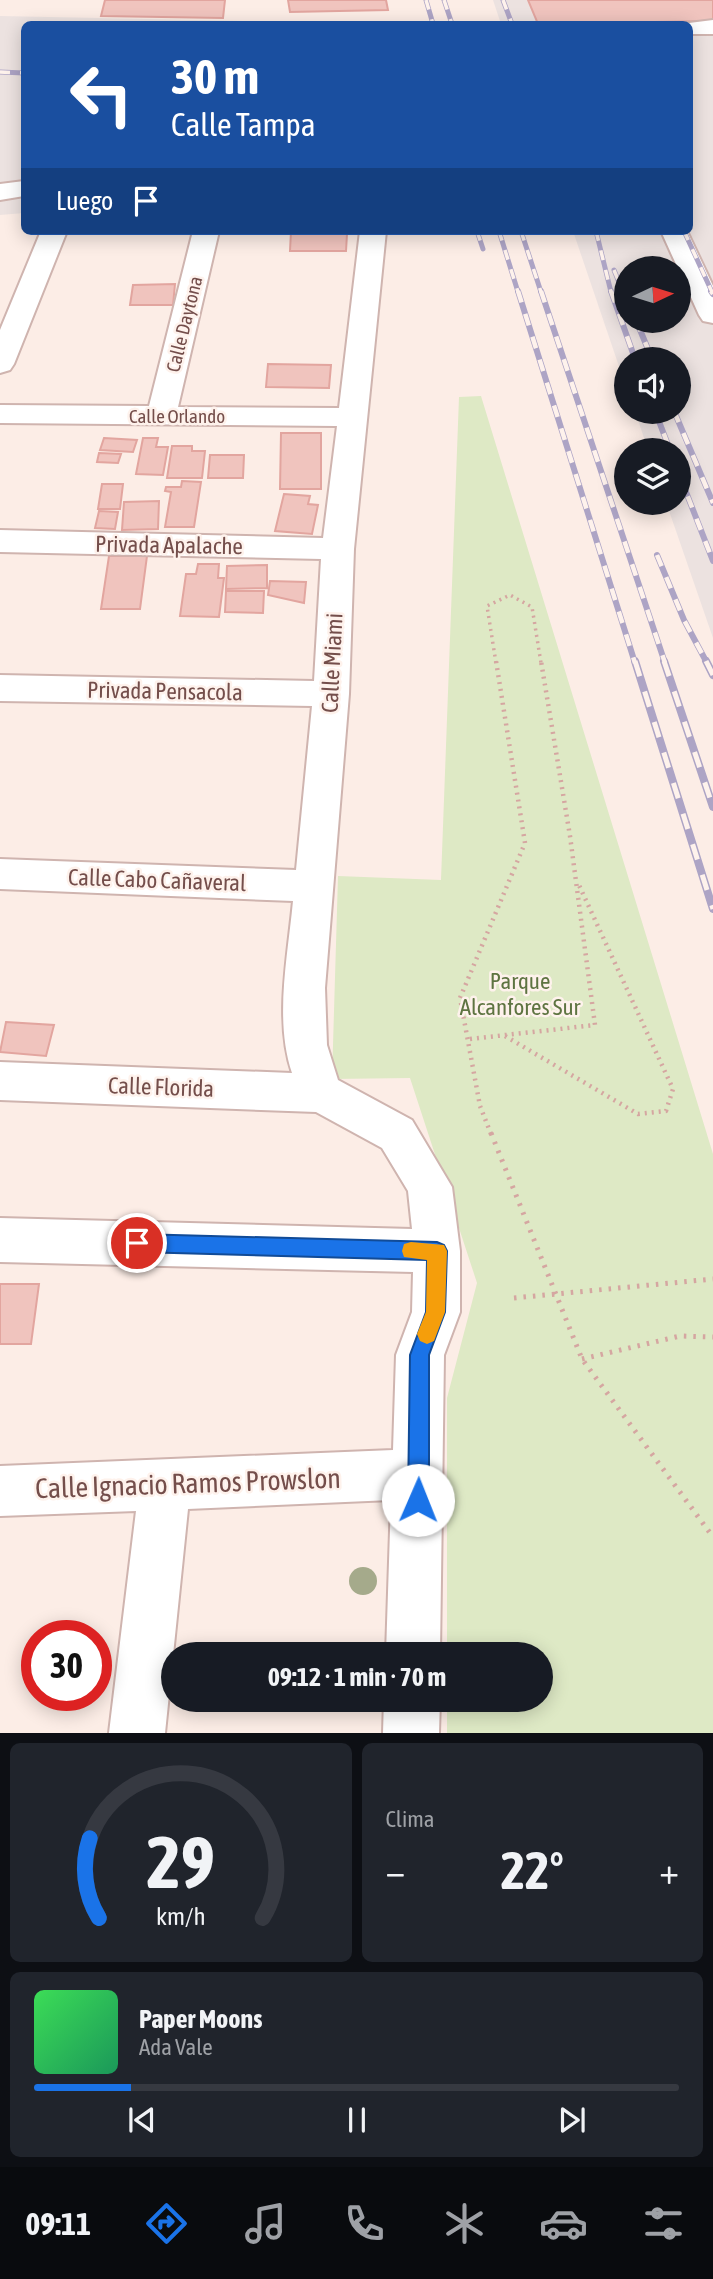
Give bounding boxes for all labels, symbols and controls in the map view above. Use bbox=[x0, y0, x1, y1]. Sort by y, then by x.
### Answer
text: 30 m bbox=[171, 48, 259, 104]
icon: left bbox=[56, 49, 147, 140]
text: Calle Tampa bbox=[171, 106, 316, 143]
icon: arrive bbox=[127, 182, 165, 220]
text: Luego bbox=[56, 186, 113, 216]
north arrow bbox=[614, 256, 691, 332]
map controls bbox=[614, 256, 691, 515]
street label: Calle Daytona bbox=[161, 274, 207, 374]
button: sound bbox=[614, 347, 691, 424]
street label: Calle Orlando bbox=[129, 405, 225, 427]
button: layers bbox=[614, 438, 691, 515]
street label: Privada Apalache bbox=[95, 531, 243, 559]
street label: Calle Miami bbox=[316, 612, 348, 714]
street label: Privada Pensacola bbox=[87, 677, 243, 705]
street label: Calle Cabo Cañaveral bbox=[67, 864, 247, 896]
park label: Parque Alcanfores Sur bbox=[460, 968, 582, 1020]
street label: Calle Florida bbox=[107, 1072, 215, 1102]
pin bbox=[107, 1213, 167, 1273]
icon: arrive bbox=[118, 1224, 156, 1262]
street label: Calle Ignacio Ramos Prowslon bbox=[35, 1462, 341, 1504]
position arrow bbox=[381, 1463, 455, 1537]
speed limit sign: 30 bbox=[21, 1620, 112, 1711]
text: 09:12 · 1 min · 70 m bbox=[268, 1662, 446, 1692]
text: Clima bbox=[386, 1806, 435, 1832]
text: 29 bbox=[147, 1821, 215, 1904]
text: 22° bbox=[501, 1840, 564, 1900]
text: − bbox=[386, 1849, 405, 1892]
text: + bbox=[659, 1849, 679, 1892]
text: km/h bbox=[156, 1902, 206, 1930]
text: Paper Moons bbox=[139, 2004, 262, 2034]
text: Ada Vale bbox=[139, 2034, 213, 2060]
icon: previous bbox=[123, 2101, 161, 2139]
icon: pause bbox=[338, 2101, 376, 2139]
icon: next bbox=[553, 2101, 591, 2139]
icon: directions bbox=[142, 2199, 191, 2248]
icon: music bbox=[241, 2199, 290, 2248]
icon: phone bbox=[340, 2199, 389, 2248]
icon: climate bbox=[440, 2199, 489, 2248]
icon: car bbox=[539, 2199, 588, 2248]
icon: filters bbox=[639, 2199, 688, 2248]
text: 09:11 bbox=[25, 2205, 91, 2242]

